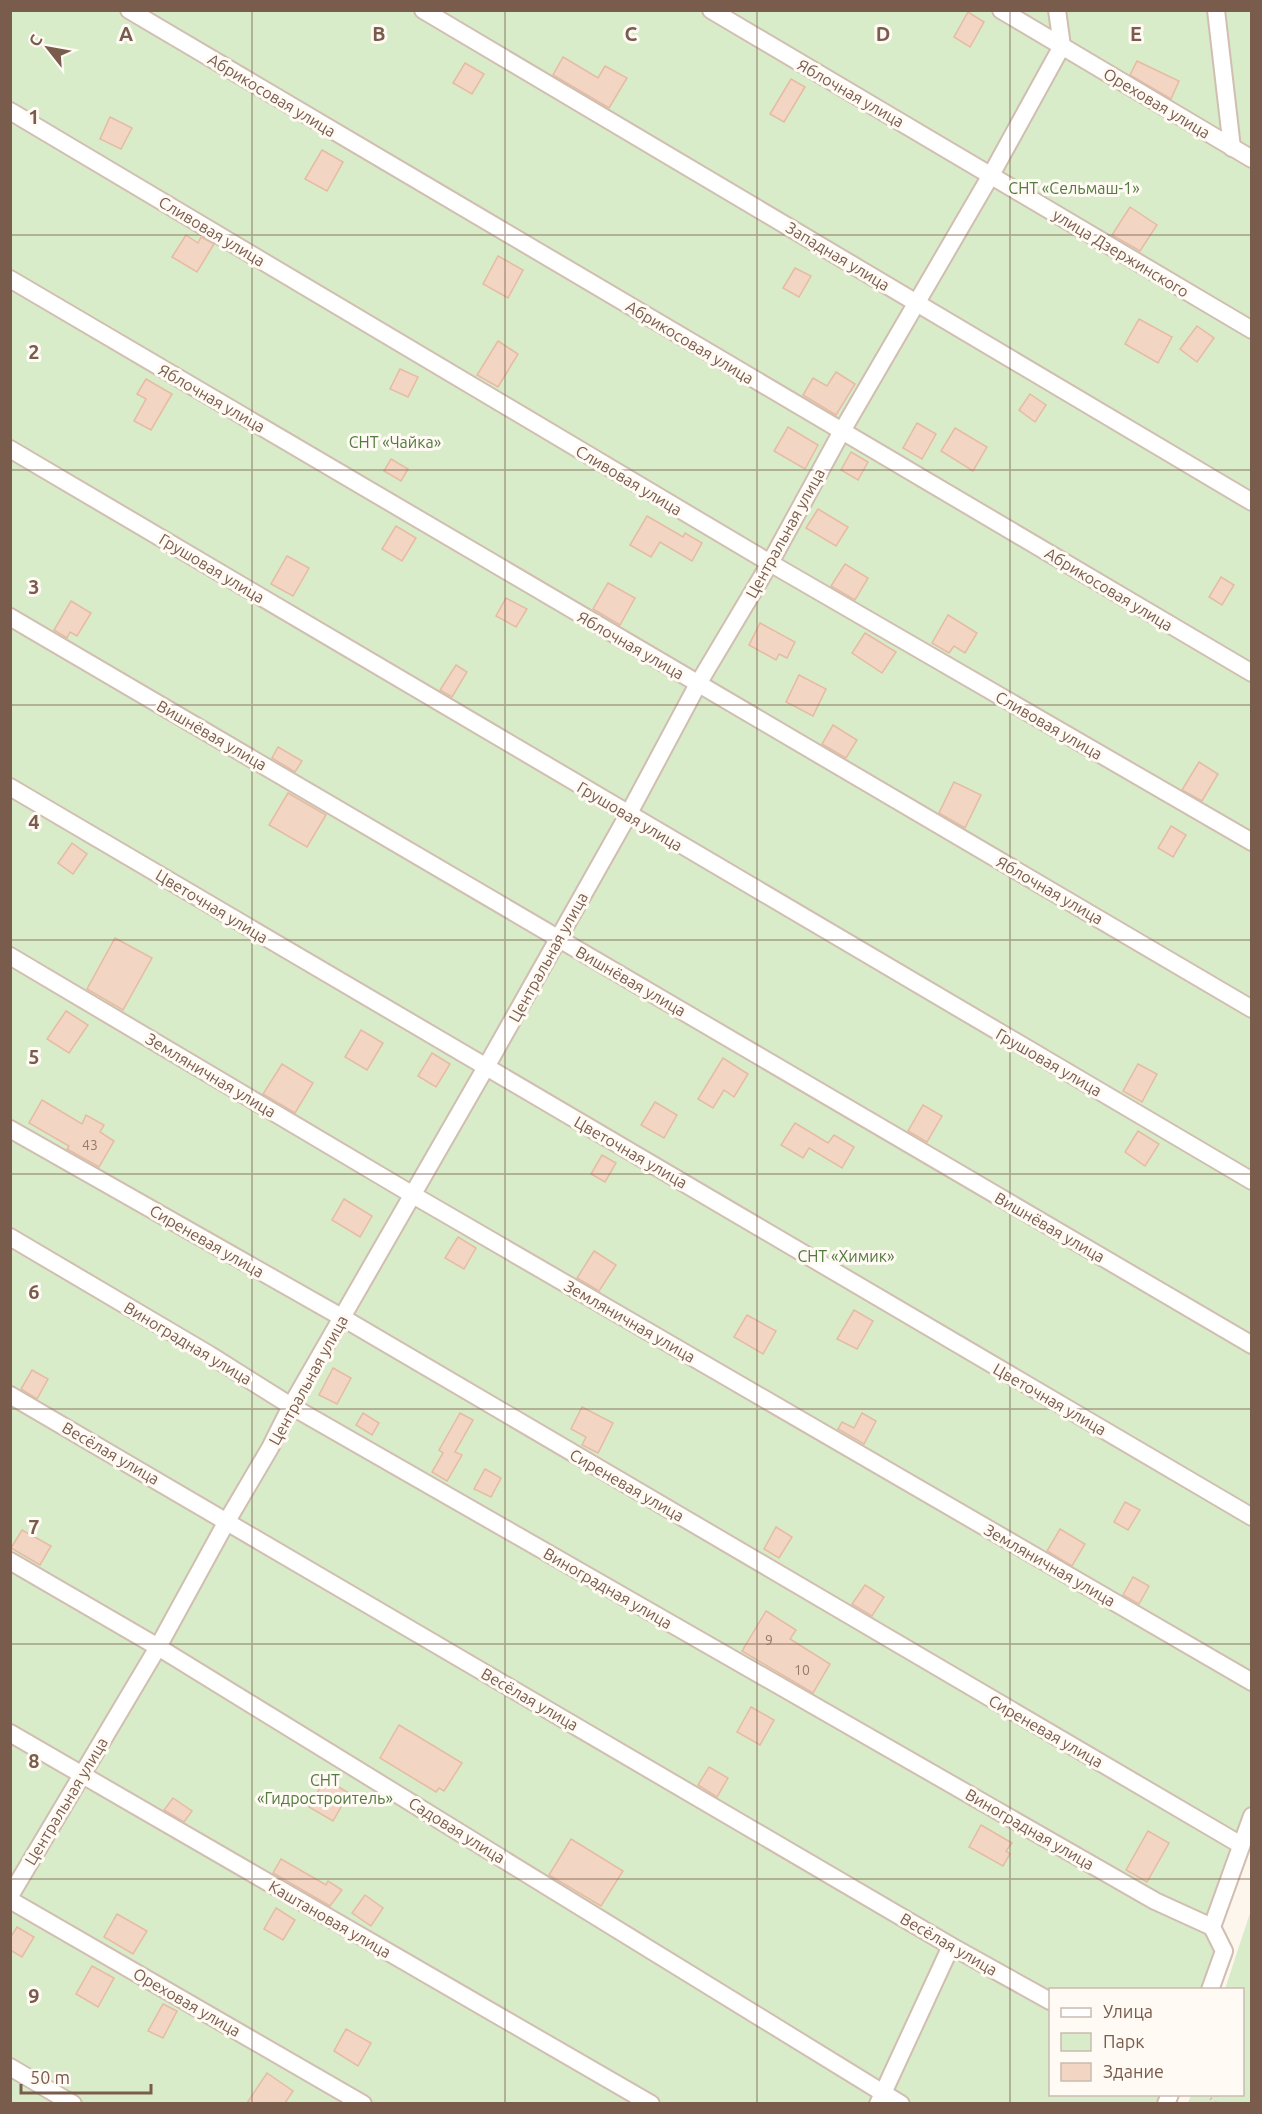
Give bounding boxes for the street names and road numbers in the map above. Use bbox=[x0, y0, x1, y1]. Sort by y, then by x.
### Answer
street label: Абрикосовая улица bbox=[205, 50, 339, 140]
street label: Яблочная улица bbox=[795, 55, 907, 131]
street label: Ореховая улица bbox=[1101, 64, 1213, 142]
street label: Сливовая улица bbox=[156, 192, 268, 270]
street label: улица Дзержинского bbox=[1050, 205, 1192, 301]
street label: Западная улица bbox=[783, 218, 893, 294]
street label: Абрикосовая улица bbox=[623, 297, 757, 387]
street label: Яблочная улица bbox=[156, 360, 268, 436]
street label: Сливовая улица bbox=[573, 441, 685, 519]
street label: Центральная улица bbox=[742, 465, 828, 601]
street label: Грушовая улица bbox=[156, 530, 268, 606]
street label: Абрикосовая улица bbox=[1042, 544, 1176, 634]
street label: Яблочная улица bbox=[575, 607, 687, 683]
street label: Сливовая улица bbox=[992, 687, 1106, 763]
street label: Вишнёвая улица bbox=[154, 696, 270, 774]
street label: Грушовая улица bbox=[574, 778, 686, 854]
street label: Яблочная улица bbox=[994, 852, 1106, 928]
street label: Цветочная улица bbox=[153, 865, 271, 947]
street label: Центральная улица bbox=[505, 889, 591, 1025]
street label: Вишнёвая улица bbox=[573, 942, 689, 1020]
street label: Грушовая улица bbox=[993, 1024, 1105, 1100]
street label: Земляничная улица bbox=[143, 1029, 279, 1121]
street label: Цветочная улица bbox=[571, 1112, 691, 1192]
street label: Вишнёвая улица bbox=[992, 1188, 1108, 1266]
street label: Сиреневая улица bbox=[147, 1201, 267, 1281]
street label: Земляничная улица bbox=[561, 1276, 699, 1366]
street label: Виноградная улица bbox=[121, 1298, 255, 1388]
street label: Центральная улица bbox=[265, 1312, 351, 1448]
street label: Цветочная улица bbox=[990, 1359, 1110, 1439]
street label: Весёлая улица bbox=[59, 1418, 163, 1488]
street label: Сиреневая улица bbox=[567, 1445, 687, 1525]
street label: Земляничная улица bbox=[981, 1520, 1119, 1610]
street label: Виноградная улица bbox=[541, 1544, 675, 1632]
street label: Весёлая улица bbox=[478, 1664, 582, 1734]
street label: Сиреневая улица bbox=[986, 1691, 1106, 1771]
street label: Центральная улица bbox=[21, 1734, 111, 1868]
street label: Виноградная улица bbox=[963, 1785, 1097, 1873]
street label: Садовая улица bbox=[406, 1793, 508, 1867]
street label: Каштановая улица bbox=[266, 1877, 394, 1961]
street label: Весёлая улица bbox=[897, 1909, 1001, 1979]
street label: Ореховая улица bbox=[130, 1964, 244, 2040]

